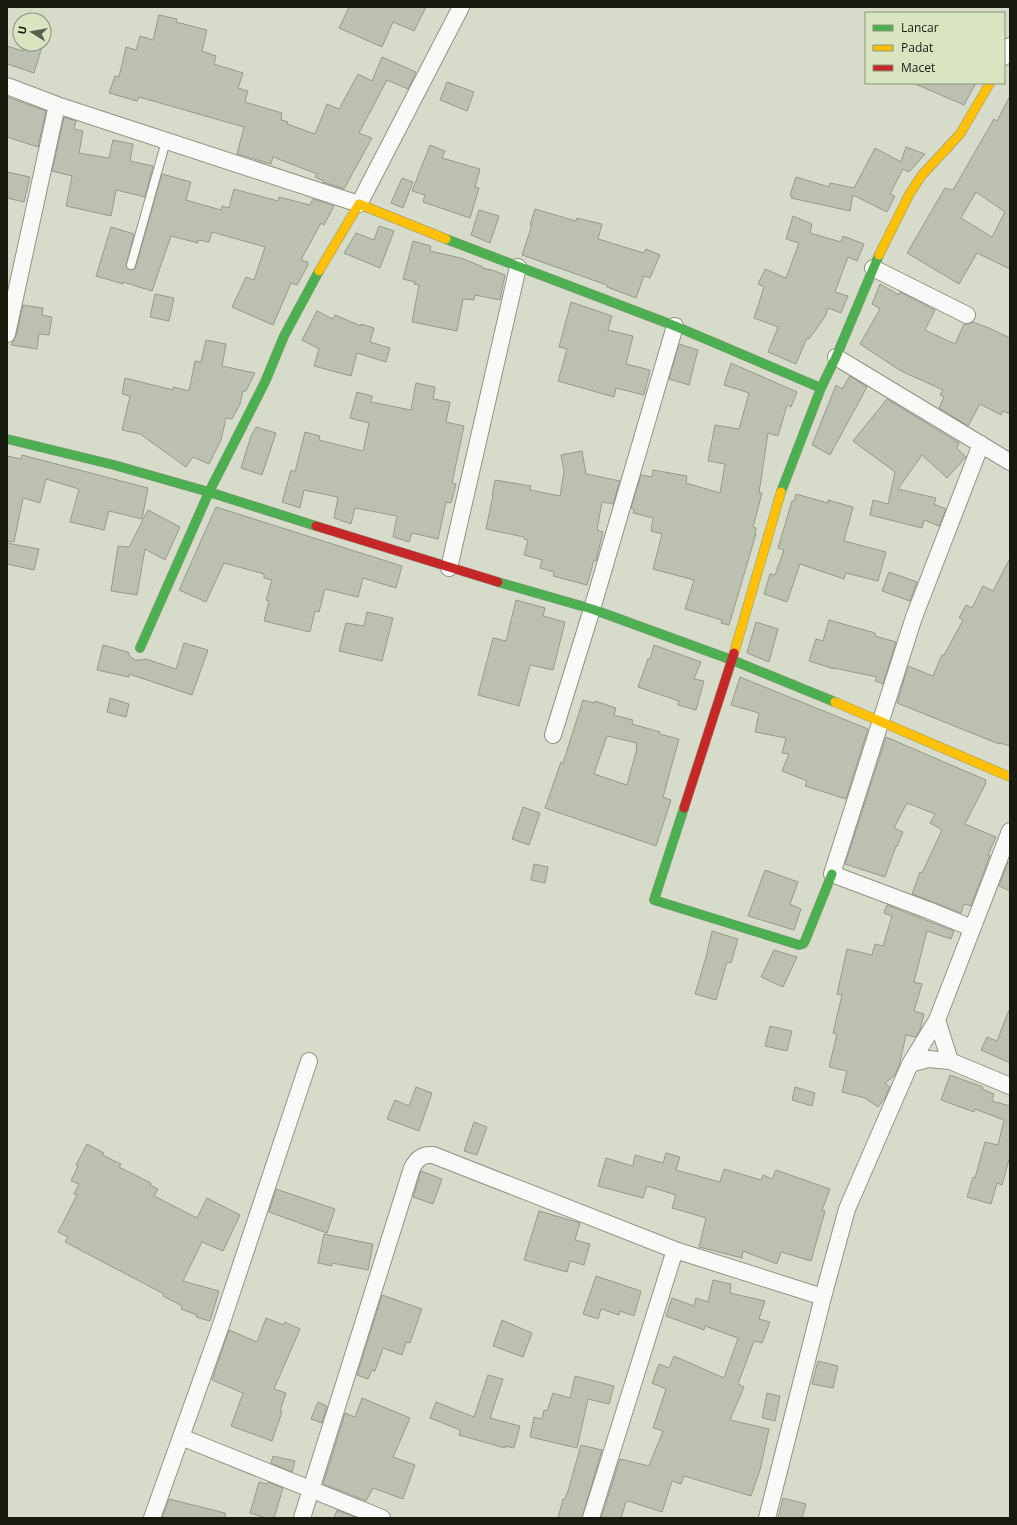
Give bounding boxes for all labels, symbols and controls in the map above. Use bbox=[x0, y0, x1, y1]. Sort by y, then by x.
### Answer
north arrow bbox=[12, 12, 52, 52]
legend bbox=[865, 12, 1005, 84]
text: Lancar bbox=[901, 19, 939, 36]
text: U bbox=[14, 24, 30, 36]
text: Padat bbox=[901, 39, 933, 56]
text: Macet bbox=[901, 59, 935, 76]

